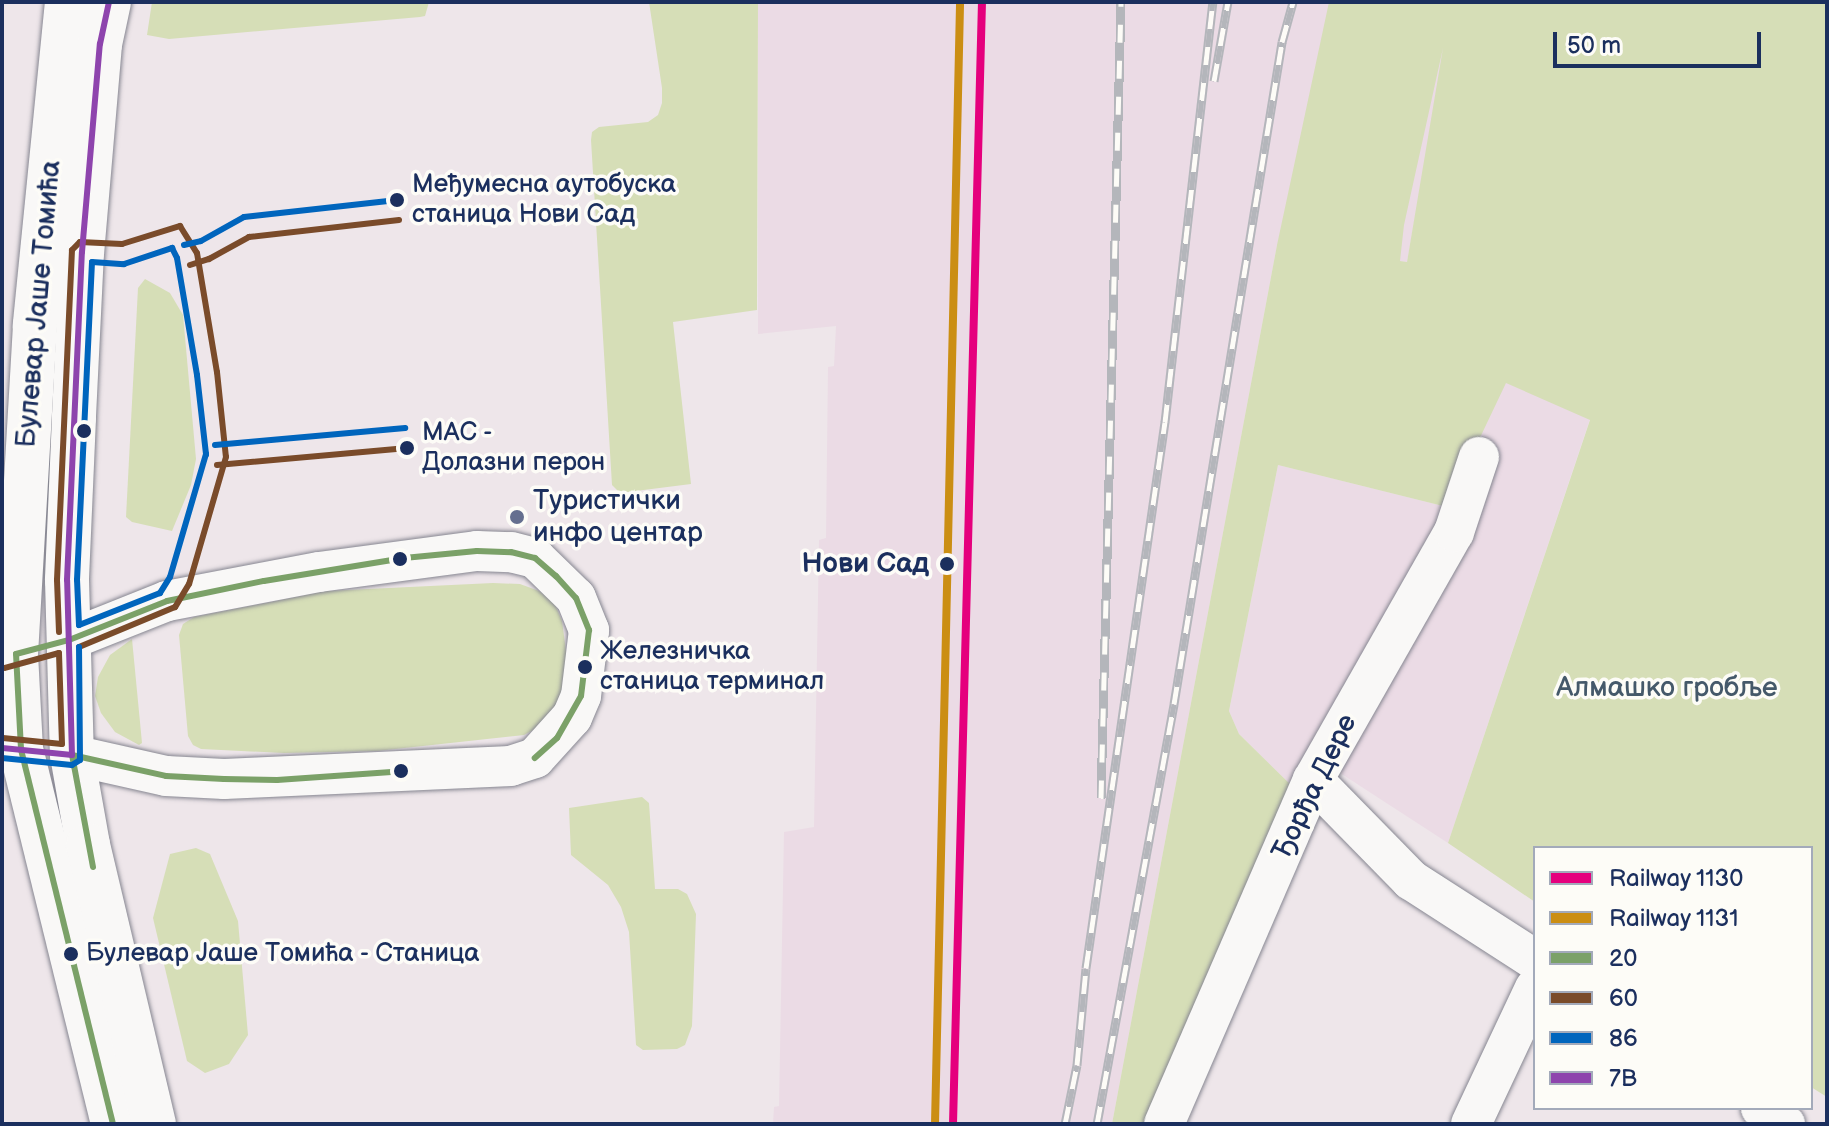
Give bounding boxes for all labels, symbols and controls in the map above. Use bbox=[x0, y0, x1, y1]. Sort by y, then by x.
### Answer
scale bar bbox=[1557, 16, 1765, 66]
text: 50 m bbox=[1567, 31, 1621, 60]
street label: Булевар Јаше Томића bbox=[10, 159, 68, 449]
place label: Међумесна аутобуска станица Нови Сад bbox=[412, 169, 676, 230]
marker: Међумесна аутобуска станица Нови Сад bbox=[389, 192, 405, 208]
place label: МАС - Долазни перон bbox=[422, 417, 605, 478]
unlabelled marker bbox=[76, 423, 92, 439]
marker: МАС - Долазни перон bbox=[399, 440, 415, 456]
place label: Туристички инфо центар bbox=[533, 484, 703, 550]
marker: Туристички инфо центар bbox=[508, 508, 526, 526]
place label: Нови Сад bbox=[801, 547, 929, 581]
unlabelled marker bbox=[392, 551, 408, 567]
marker: Нови Сад bbox=[936, 553, 958, 575]
place label: Железничка станица терминал bbox=[600, 636, 824, 698]
marker: Железничка станица терминал bbox=[577, 659, 593, 675]
park label: Алмашко гробље bbox=[1556, 671, 1778, 705]
street label: Ђорђа Дере bbox=[1265, 709, 1365, 865]
unlabelled marker bbox=[393, 763, 409, 779]
legend bbox=[1533, 846, 1813, 1110]
text: Railway 1130 bbox=[1609, 864, 1743, 893]
text: Railway 1131 bbox=[1609, 904, 1739, 933]
place label: Булевар Јаше Томића - Станица bbox=[86, 938, 482, 970]
text: 20 bbox=[1609, 944, 1637, 973]
marker: Булевар Јаше Томића - Станица bbox=[63, 946, 79, 962]
text: 60 bbox=[1609, 984, 1638, 1013]
text: 86 bbox=[1609, 1024, 1638, 1053]
text: 7B bbox=[1609, 1064, 1637, 1093]

